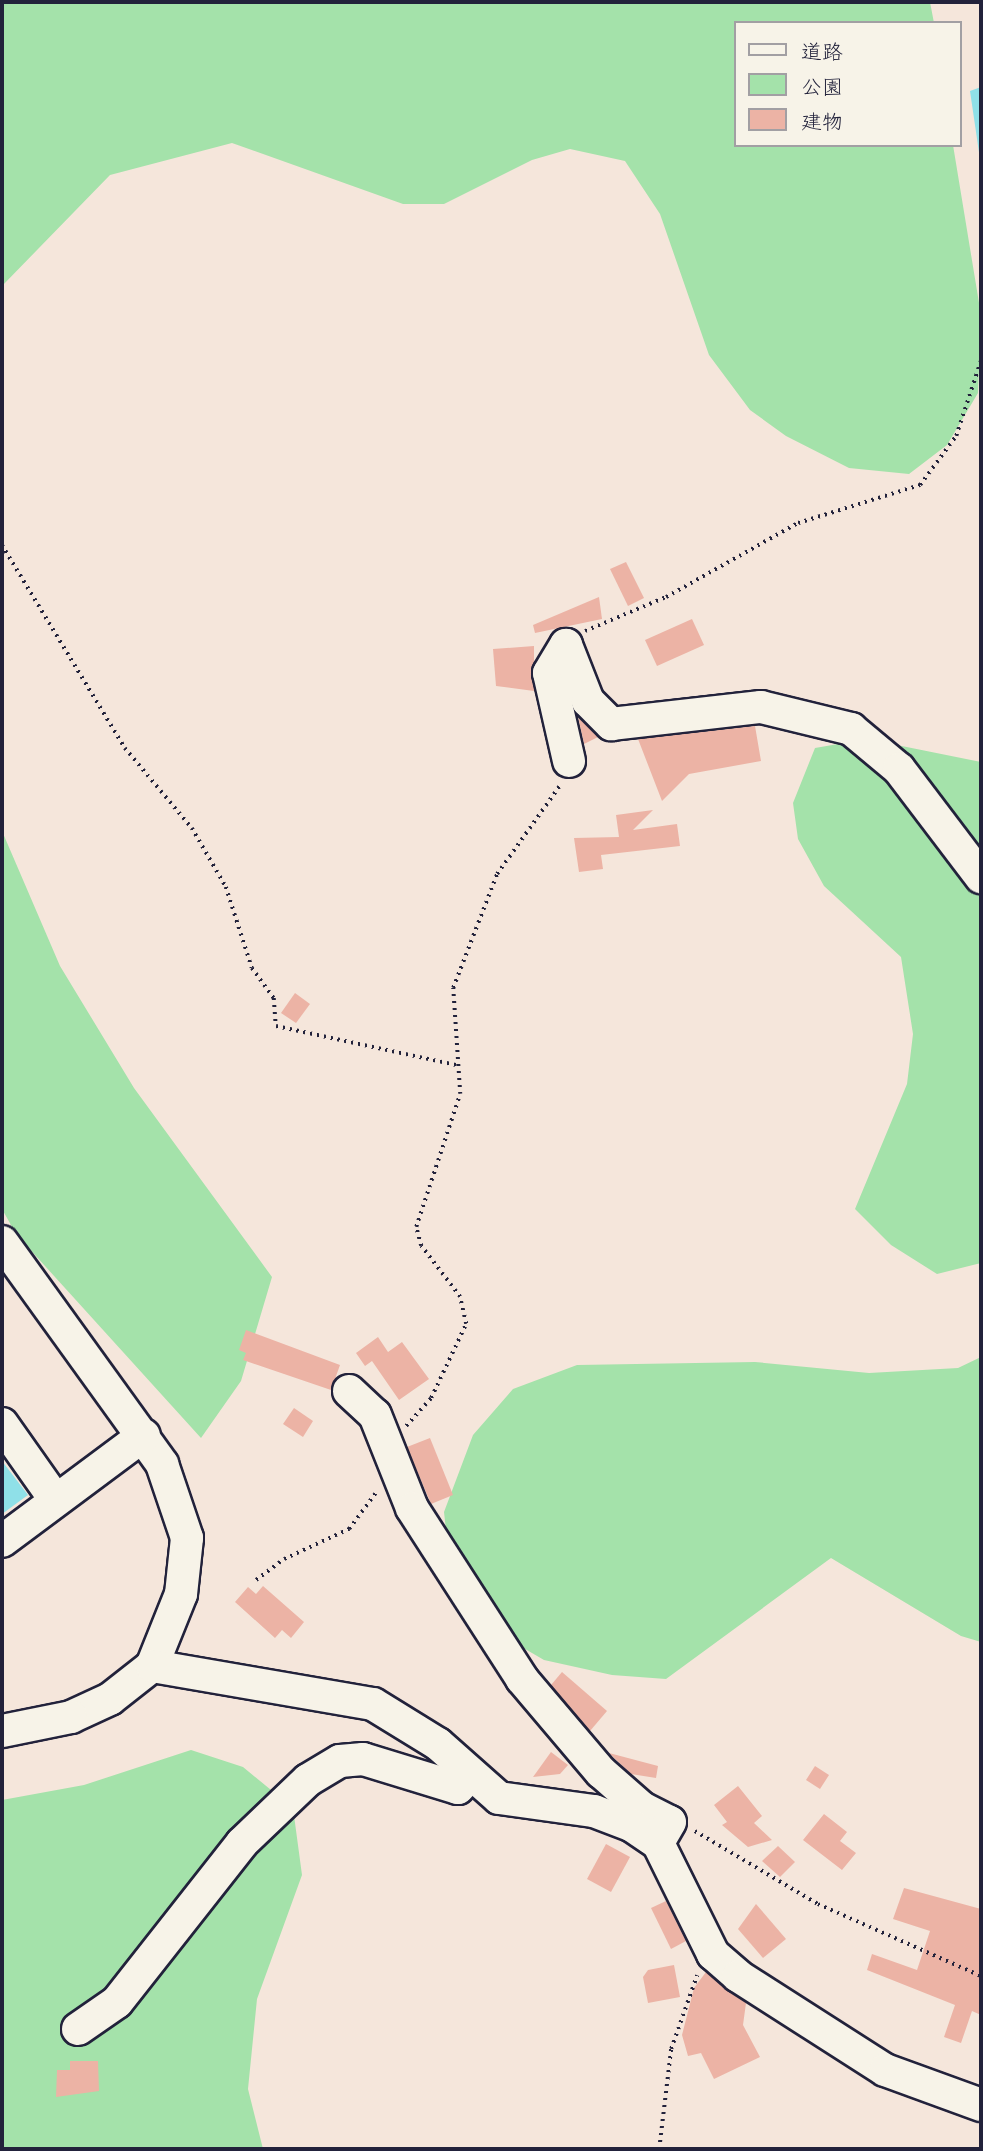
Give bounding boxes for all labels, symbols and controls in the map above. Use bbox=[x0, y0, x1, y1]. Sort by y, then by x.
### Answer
legend bbox=[734, 21, 962, 147]
text: 道路 bbox=[801, 39, 843, 64]
text: 公園 bbox=[801, 74, 843, 99]
text: 建物 bbox=[801, 109, 843, 134]

